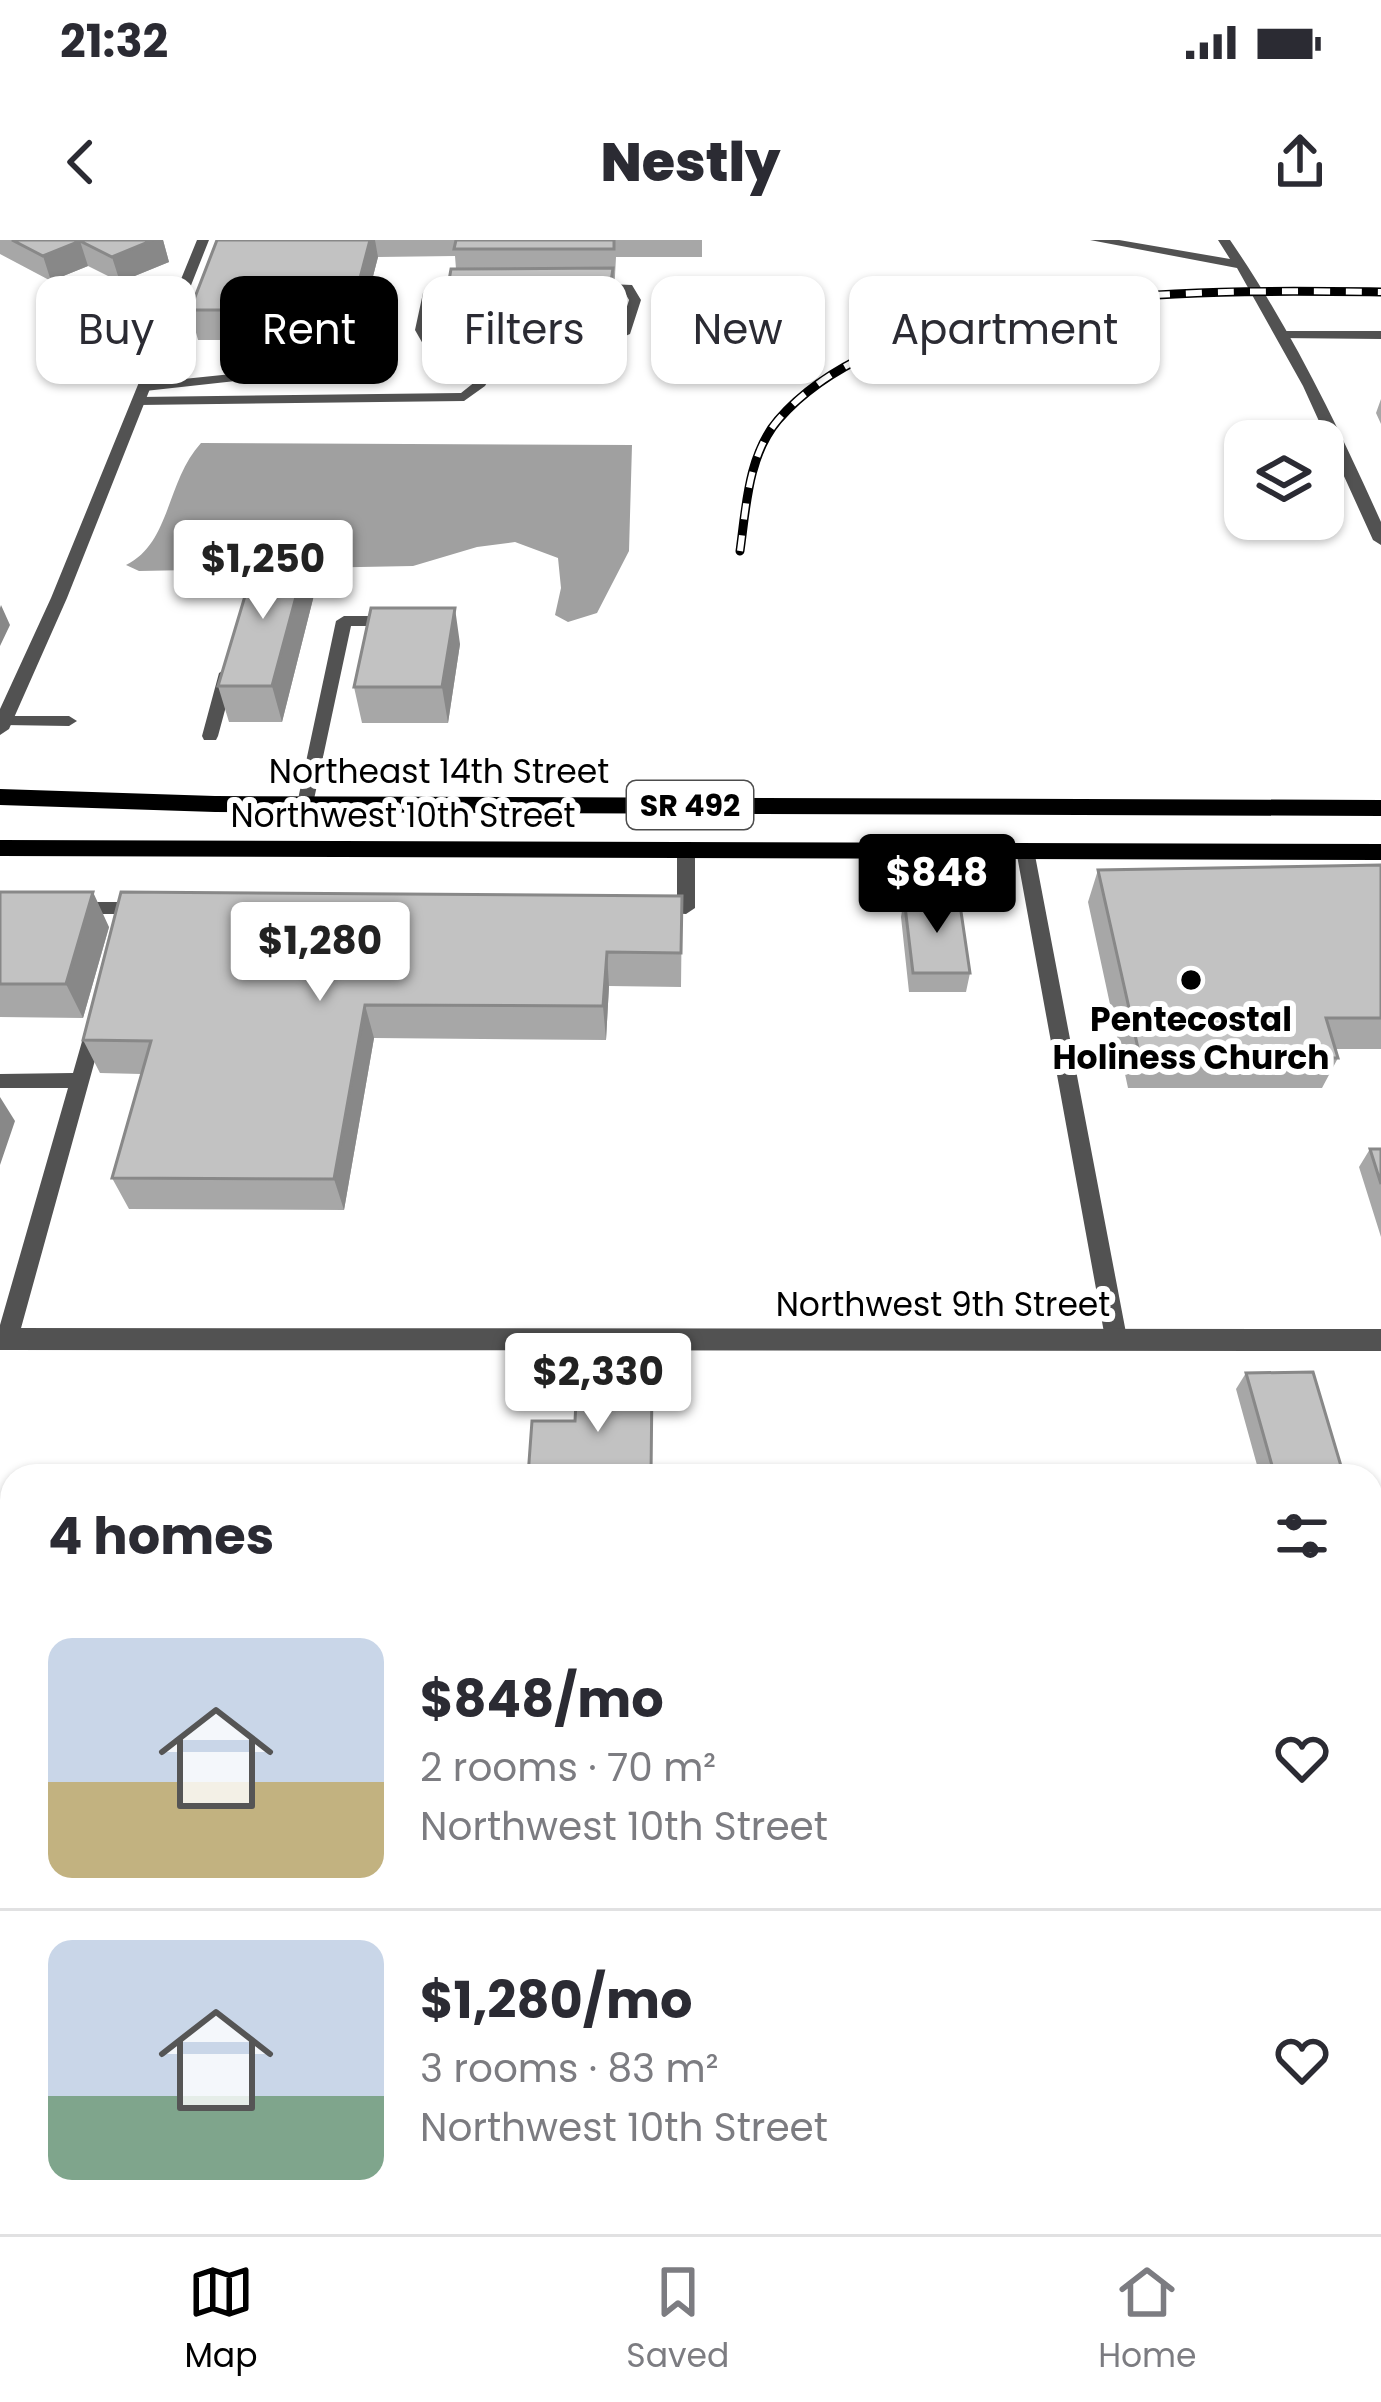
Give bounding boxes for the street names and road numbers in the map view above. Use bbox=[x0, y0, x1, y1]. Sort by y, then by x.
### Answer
street label: Northeast 14th Street bbox=[269, 748, 609, 795]
road number: SR 492 bbox=[627, 781, 753, 829]
street label: Northwest 10th Street bbox=[230, 792, 576, 839]
street label: Northwest 9th Street bbox=[776, 1281, 1110, 1328]

